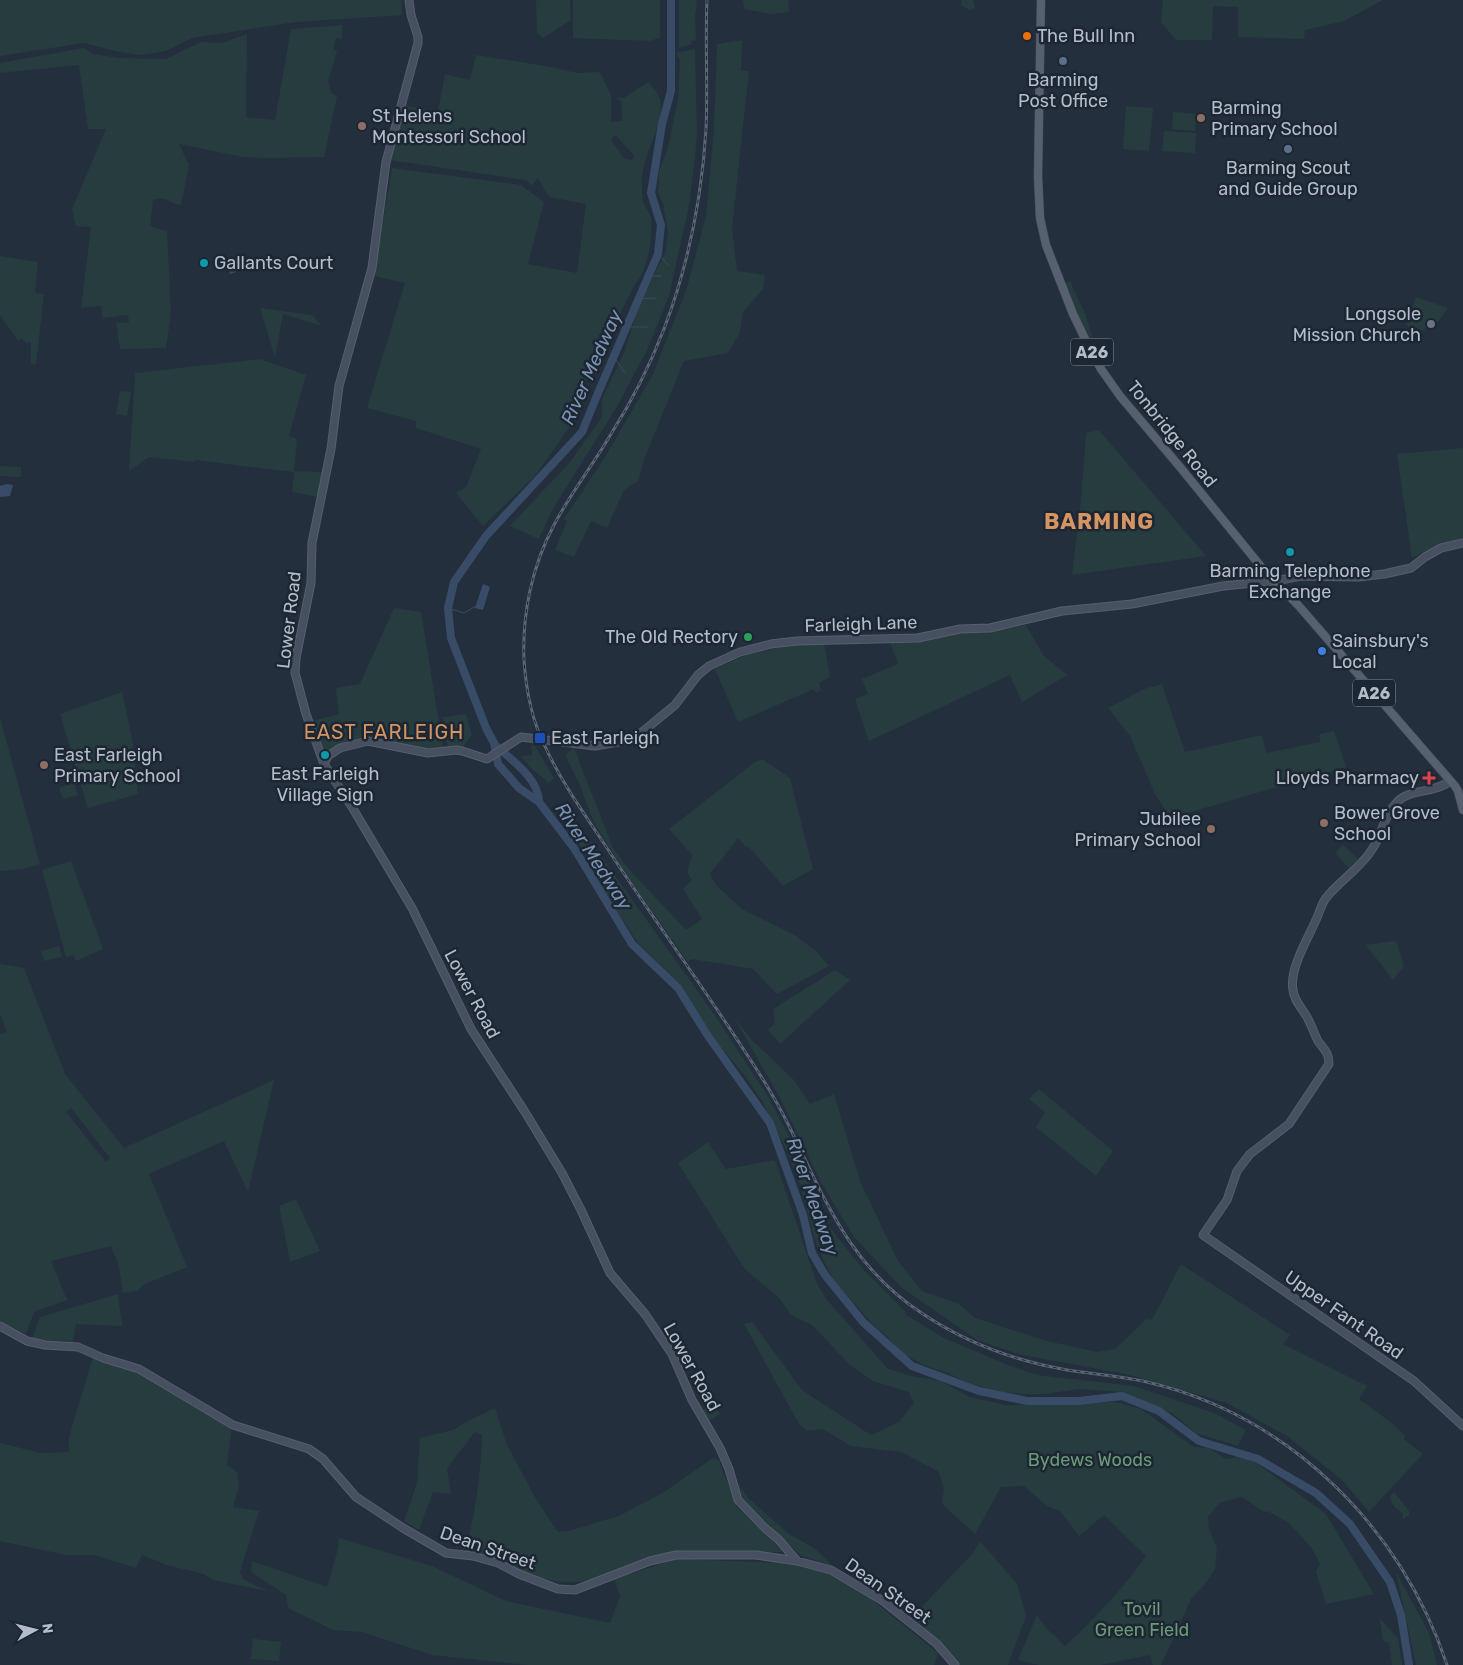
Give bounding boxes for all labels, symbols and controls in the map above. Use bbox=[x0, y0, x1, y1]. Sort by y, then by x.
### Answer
place label: The Bull Inn bbox=[1037, 25, 1135, 47]
marker: The Bull Inn bbox=[1021, 30, 1033, 42]
marker: Barming Post Office bbox=[1057, 55, 1069, 67]
place label: Barming Post Office bbox=[1018, 69, 1108, 112]
place label: Barming Primary School bbox=[1211, 97, 1338, 140]
place label: St Helens Montessori School bbox=[372, 105, 526, 148]
marker: Barming Primary School bbox=[1195, 112, 1207, 124]
marker: St Helens Montessori School bbox=[356, 120, 368, 132]
marker: Barming Scout and Guide Group bbox=[1282, 143, 1294, 155]
place label: Barming Scout and Guide Group bbox=[1218, 157, 1358, 200]
place label: Gallants Court bbox=[214, 252, 333, 274]
marker: Gallants Court bbox=[198, 257, 210, 269]
place label: Longsole Mission Church bbox=[1293, 303, 1421, 346]
water label: River Medway bbox=[556, 306, 627, 428]
marker: Longsole Mission Church bbox=[1425, 318, 1437, 330]
road number: A26 bbox=[1071, 338, 1113, 366]
street label: Tonbridge Road bbox=[1122, 376, 1222, 492]
district label: BARMING bbox=[1044, 508, 1154, 535]
marker: Barming Telephone Exchange bbox=[1284, 546, 1296, 558]
place label: Barming Telephone Exchange bbox=[1209, 560, 1371, 603]
street label: Lower Road bbox=[272, 570, 306, 670]
street label: Farleigh Lane bbox=[804, 611, 918, 637]
place label: The Old Rectory bbox=[605, 626, 738, 648]
place label: Sainsbury's Local bbox=[1332, 630, 1429, 673]
marker: The Old Rectory bbox=[742, 631, 754, 643]
marker: Sainsbury's Local bbox=[1316, 645, 1328, 657]
road number: A26 bbox=[1353, 680, 1395, 706]
district label: EAST FARLEIGH bbox=[304, 720, 464, 744]
place label: East Farleigh bbox=[551, 727, 660, 749]
marker: East Farleigh bbox=[533, 731, 547, 745]
place label: East Farleigh Primary School bbox=[54, 744, 181, 787]
marker: East Farleigh Village Sign bbox=[319, 749, 331, 761]
marker: East Farleigh Primary School bbox=[38, 759, 50, 771]
place label: East Farleigh Village Sign bbox=[271, 763, 379, 806]
place label: Lloyds Pharmacy bbox=[1276, 767, 1419, 789]
marker: Lloyds Pharmacy bbox=[1423, 772, 1435, 784]
water label: River Medway bbox=[550, 798, 637, 915]
place label: Bower Grove School bbox=[1334, 802, 1440, 845]
place label: Jubilee Primary School bbox=[1074, 808, 1201, 851]
marker: Bower Grove School bbox=[1318, 817, 1330, 829]
marker: Jubilee Primary School bbox=[1205, 823, 1217, 835]
street label: Lower Road bbox=[439, 946, 505, 1042]
water label: River Medway bbox=[782, 1134, 844, 1259]
street label: Upper Fant Road bbox=[1280, 1266, 1408, 1364]
street label: Lower Road bbox=[659, 1319, 725, 1415]
park label: Bydews Woods bbox=[1028, 1449, 1152, 1471]
street label: Dean Street bbox=[437, 1521, 539, 1575]
street label: Dean Street bbox=[841, 1553, 935, 1629]
park label: Tovil Green Field bbox=[1095, 1598, 1189, 1641]
north arrow bbox=[10, 1605, 60, 1655]
text: N bbox=[38, 1622, 56, 1635]

